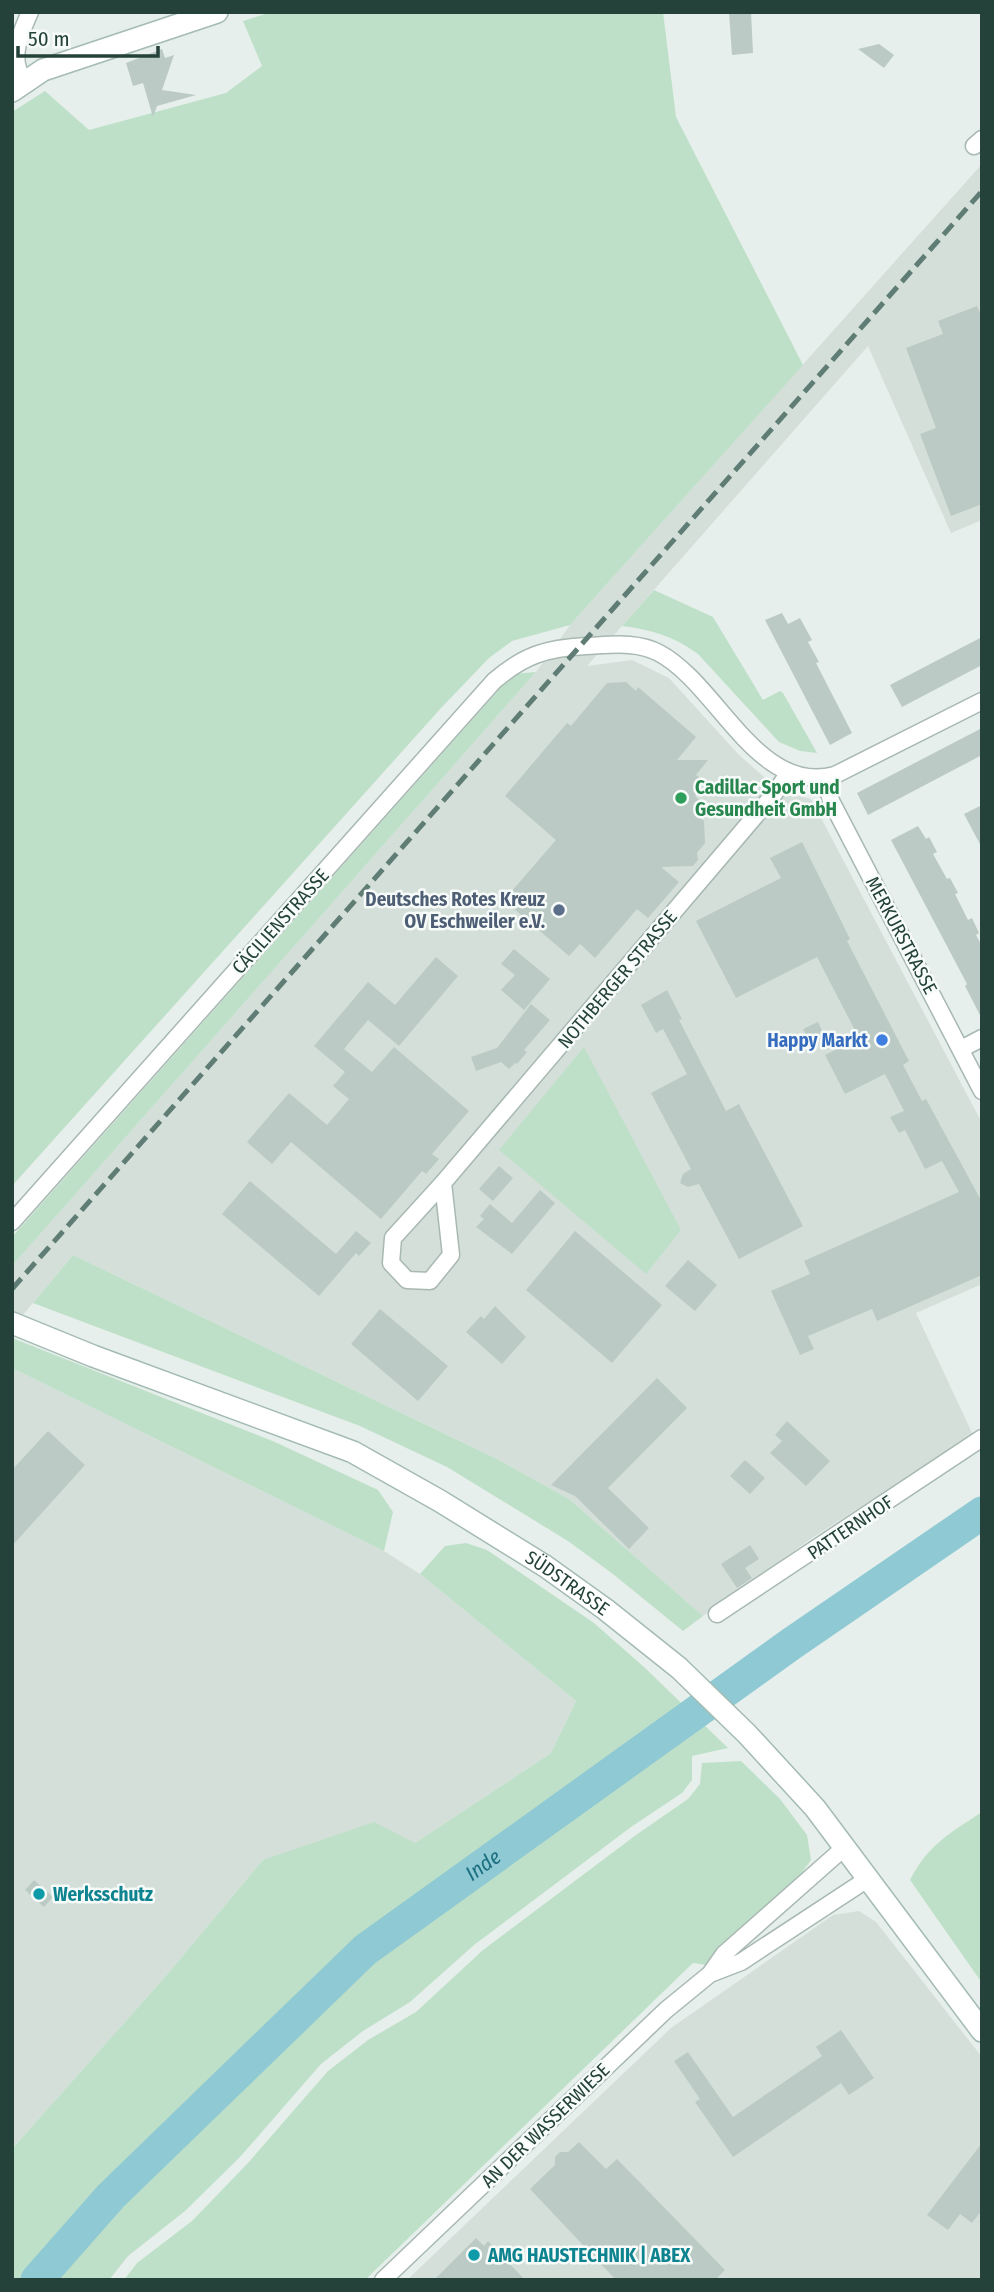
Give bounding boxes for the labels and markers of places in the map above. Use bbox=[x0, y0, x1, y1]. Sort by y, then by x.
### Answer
place label: Cadillac Sport und Gesundheit GmbH bbox=[695, 776, 840, 821]
marker: Cadillac Sport und Gesundheit GmbH bbox=[673, 790, 689, 806]
place label: Deutsches Rotes Kreuz OV Eschweiler e.V. bbox=[365, 888, 545, 933]
marker: Deutsches Rotes Kreuz OV Eschweiler e.V. bbox=[551, 902, 567, 918]
place label: Happy Markt bbox=[767, 1029, 868, 1052]
marker: Happy Markt bbox=[874, 1032, 890, 1048]
place label: Werksschutz bbox=[53, 1883, 153, 1906]
marker: Werksschutz bbox=[31, 1886, 47, 1902]
place label: AMG HAUSTECHNIK | ABEX bbox=[487, 2244, 691, 2267]
marker: AMG HAUSTECHNIK | ABEX bbox=[466, 2247, 482, 2263]

